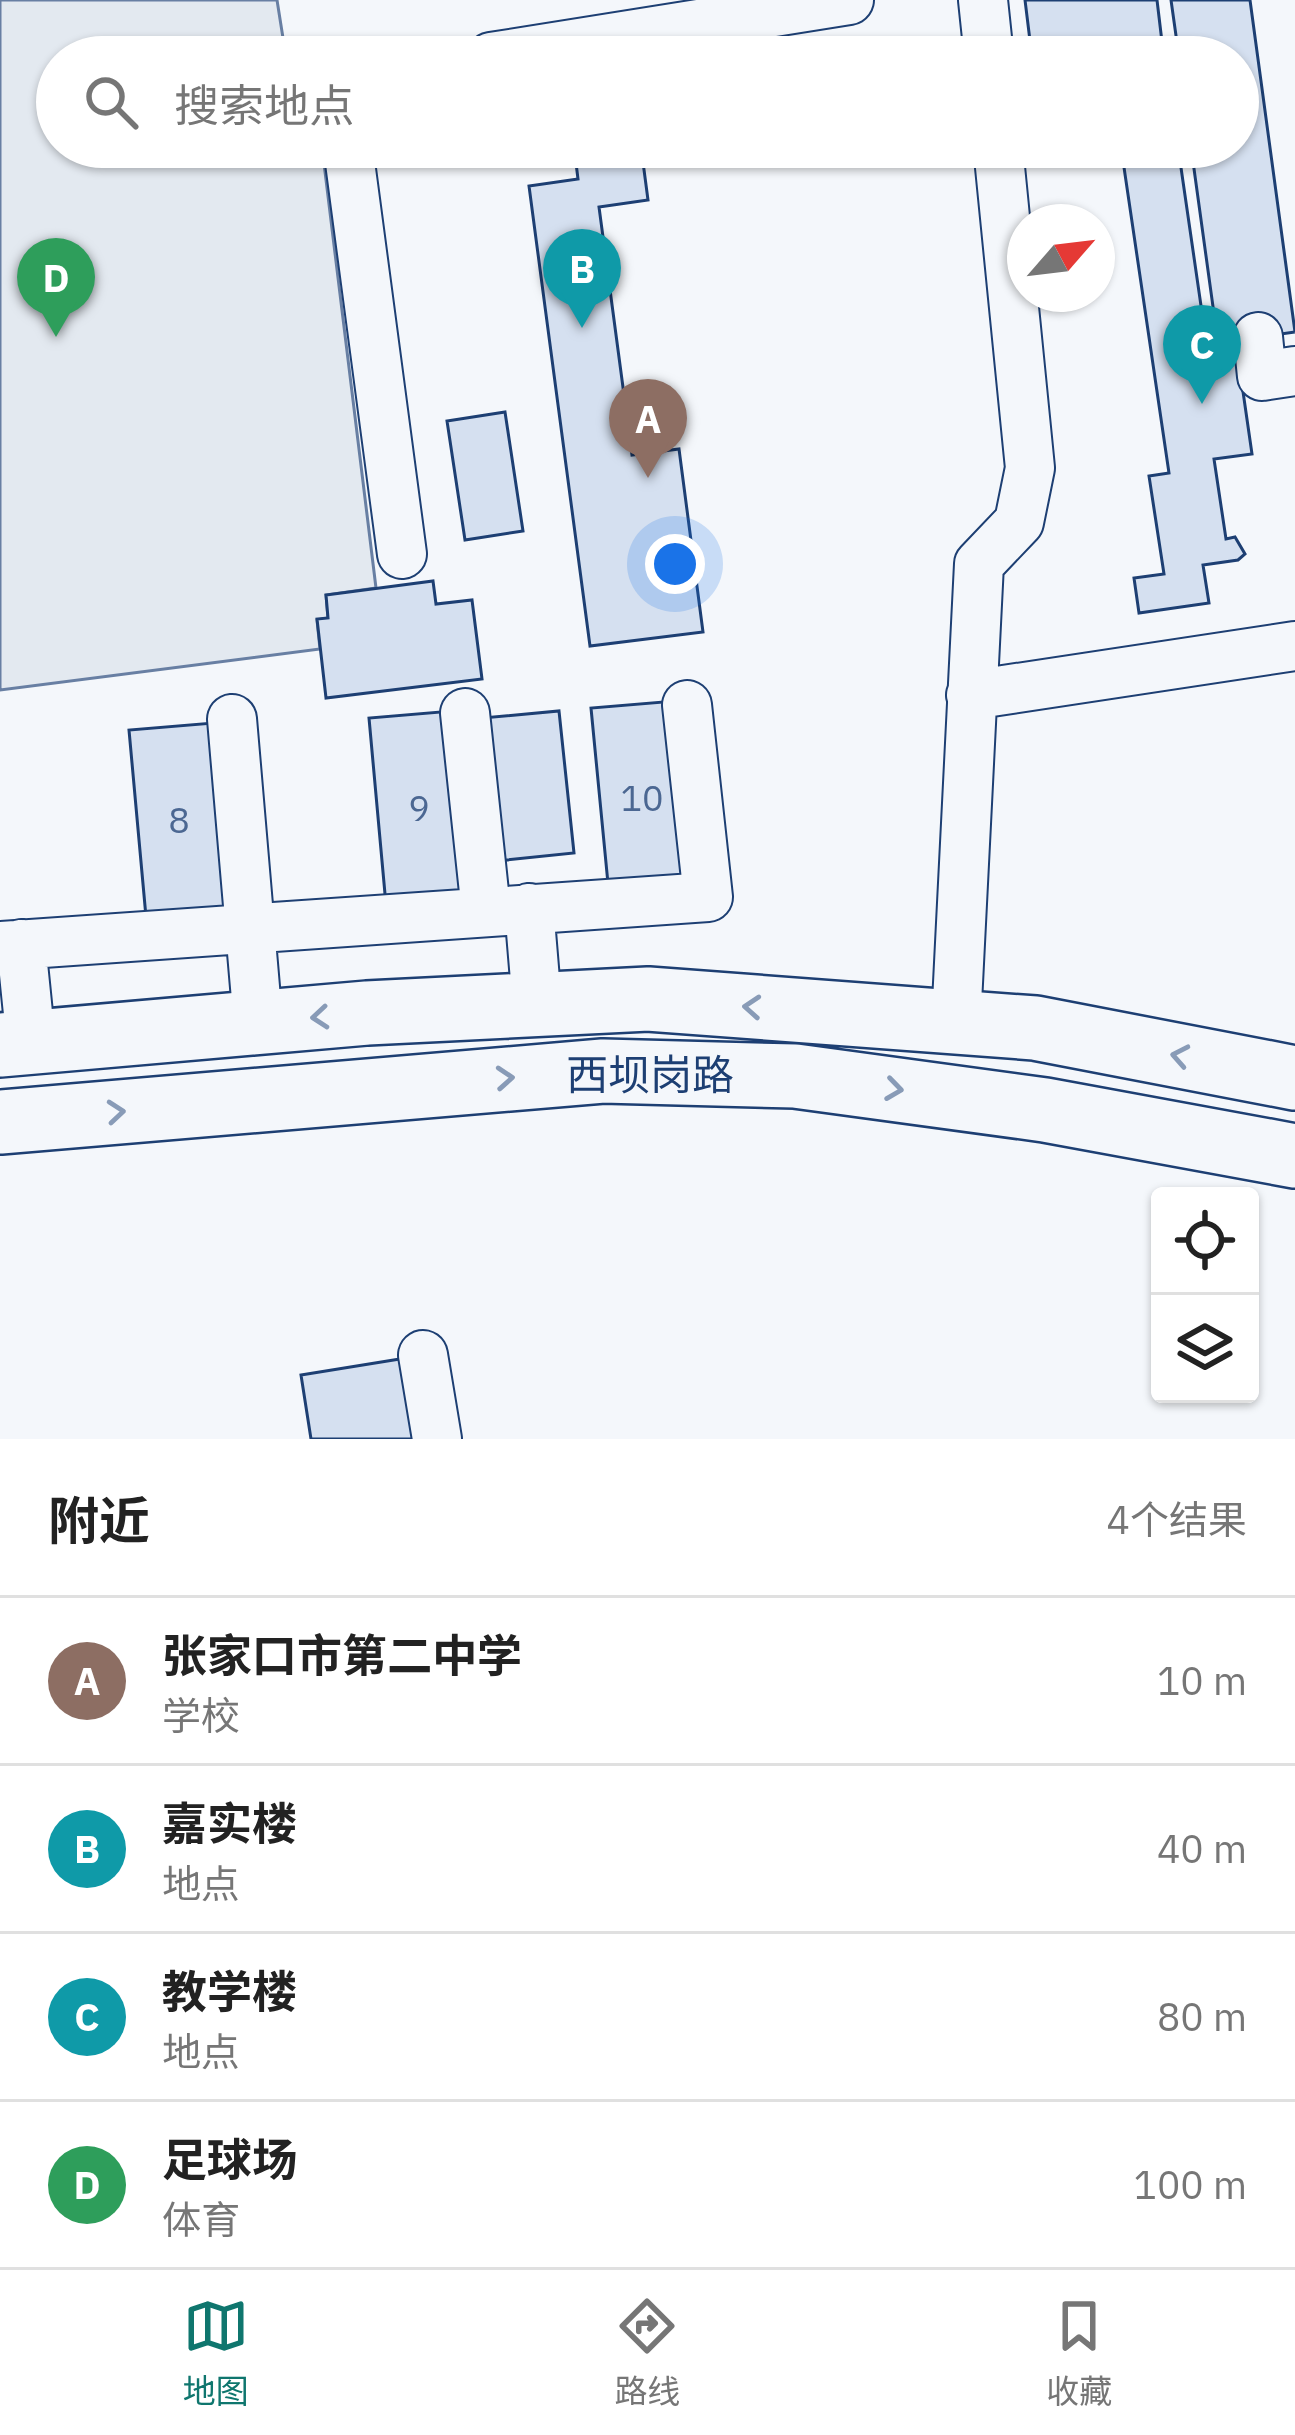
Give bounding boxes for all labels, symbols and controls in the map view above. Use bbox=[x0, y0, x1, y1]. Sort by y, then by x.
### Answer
search box bbox=[36, 36, 1259, 168]
icon: search bbox=[78, 69, 144, 135]
text: 搜索地点 bbox=[174, 76, 354, 134]
north arrow bbox=[1007, 204, 1115, 312]
pin: B bbox=[543, 229, 621, 328]
pin: D bbox=[17, 238, 95, 337]
pin: C bbox=[1163, 305, 1241, 404]
pin: A bbox=[609, 379, 687, 478]
your location bbox=[645, 534, 705, 594]
house number: 10 bbox=[620, 774, 664, 821]
house number: 9 bbox=[408, 784, 430, 831]
house number: 8 bbox=[168, 796, 190, 843]
one-way arrow bbox=[742, 994, 761, 1020]
one-way arrow bbox=[310, 1004, 329, 1029]
one-way arrow bbox=[1170, 1044, 1190, 1070]
street label: 西坝岗路 bbox=[566, 1047, 734, 1102]
one-way arrow bbox=[496, 1065, 515, 1091]
one-way arrow bbox=[884, 1075, 904, 1101]
one-way arrow bbox=[107, 1100, 126, 1125]
map controls bbox=[1151, 1187, 1259, 1403]
button: locate bbox=[1151, 1187, 1259, 1295]
button: layers bbox=[1151, 1295, 1259, 1403]
text: 附近 bbox=[48, 1487, 150, 1553]
text: 4个结果 bbox=[1107, 1494, 1247, 1545]
text: 张家口市第二中学 bbox=[162, 1626, 522, 1684]
text: A bbox=[74, 1655, 100, 1706]
text: 10 m bbox=[1157, 1655, 1247, 1706]
text: 学校 bbox=[162, 1690, 240, 1741]
text: 嘉实楼 bbox=[162, 1794, 297, 1852]
text: B bbox=[74, 1823, 100, 1874]
text: 40 m bbox=[1157, 1823, 1247, 1874]
text: 地点 bbox=[162, 1858, 240, 1909]
text: 教学楼 bbox=[162, 1962, 297, 2020]
text: C bbox=[74, 1991, 100, 2042]
text: 80 m bbox=[1157, 1991, 1247, 2042]
text: 地点 bbox=[162, 2026, 240, 2077]
text: 足球场 bbox=[162, 2130, 297, 2188]
text: D bbox=[73, 2159, 101, 2210]
text: 100 m bbox=[1134, 2159, 1247, 2210]
text: 体育 bbox=[162, 2194, 240, 2245]
tab: 地图 bbox=[183, 2293, 249, 2413]
tab: 路线 bbox=[614, 2293, 680, 2413]
tab: 收藏 bbox=[1046, 2293, 1112, 2413]

